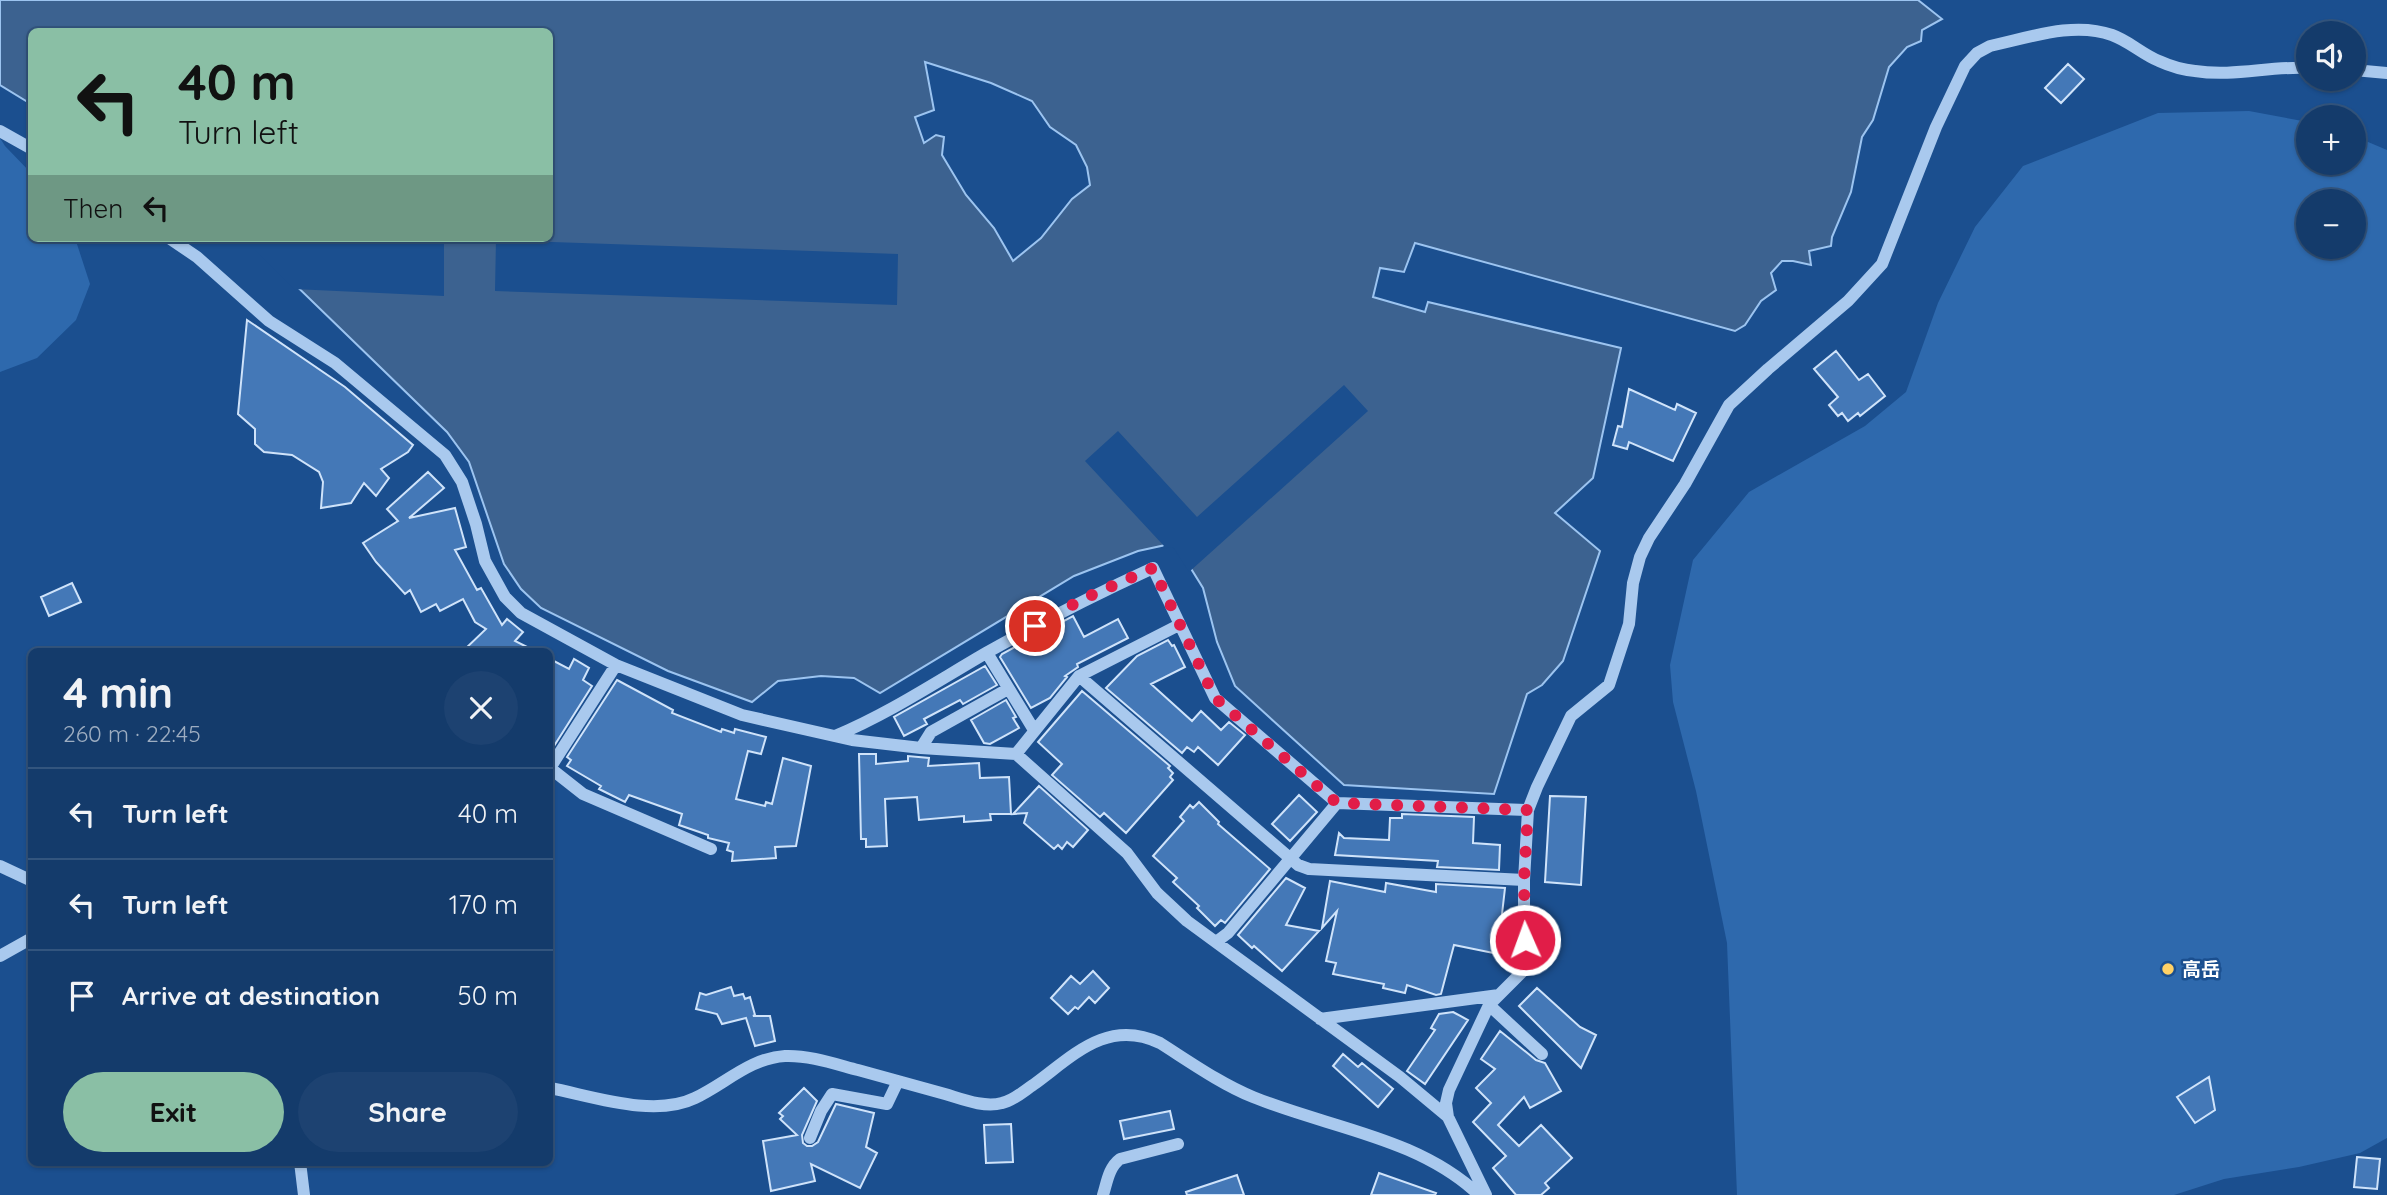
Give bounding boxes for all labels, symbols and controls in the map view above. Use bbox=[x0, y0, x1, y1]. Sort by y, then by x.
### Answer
map controls bbox=[2296, 21, 2366, 259]
button: sound bbox=[2296, 21, 2366, 91]
text: 40 m bbox=[178, 51, 296, 112]
icon: left bbox=[63, 56, 154, 147]
button: + bbox=[2296, 105, 2366, 175]
text: Turn left bbox=[178, 112, 299, 152]
icon: left bbox=[137, 189, 175, 227]
button: − bbox=[2296, 189, 2366, 259]
text: Then bbox=[63, 192, 123, 225]
pin bbox=[1005, 596, 1065, 656]
icon: arrive bbox=[1016, 607, 1054, 645]
text: 4 min bbox=[63, 666, 173, 719]
button: close bbox=[444, 671, 518, 745]
text: 260 m · 22:45 bbox=[63, 719, 201, 748]
icon: left bbox=[63, 795, 101, 833]
text: Turn left bbox=[122, 797, 229, 830]
text: 40 m bbox=[458, 797, 518, 830]
icon: left bbox=[63, 886, 101, 924]
text: Turn left bbox=[122, 888, 229, 921]
text: 170 m bbox=[449, 888, 518, 921]
position arrow bbox=[1488, 903, 1562, 977]
place label: 高岳 bbox=[2182, 957, 2220, 981]
marker: 高岳 bbox=[2160, 961, 2176, 977]
icon: arrive bbox=[63, 977, 101, 1015]
text: Arrive at destination bbox=[122, 979, 380, 1012]
text: 50 m bbox=[458, 979, 518, 1012]
button: Exit bbox=[63, 1072, 284, 1152]
button: Share bbox=[298, 1072, 518, 1152]

